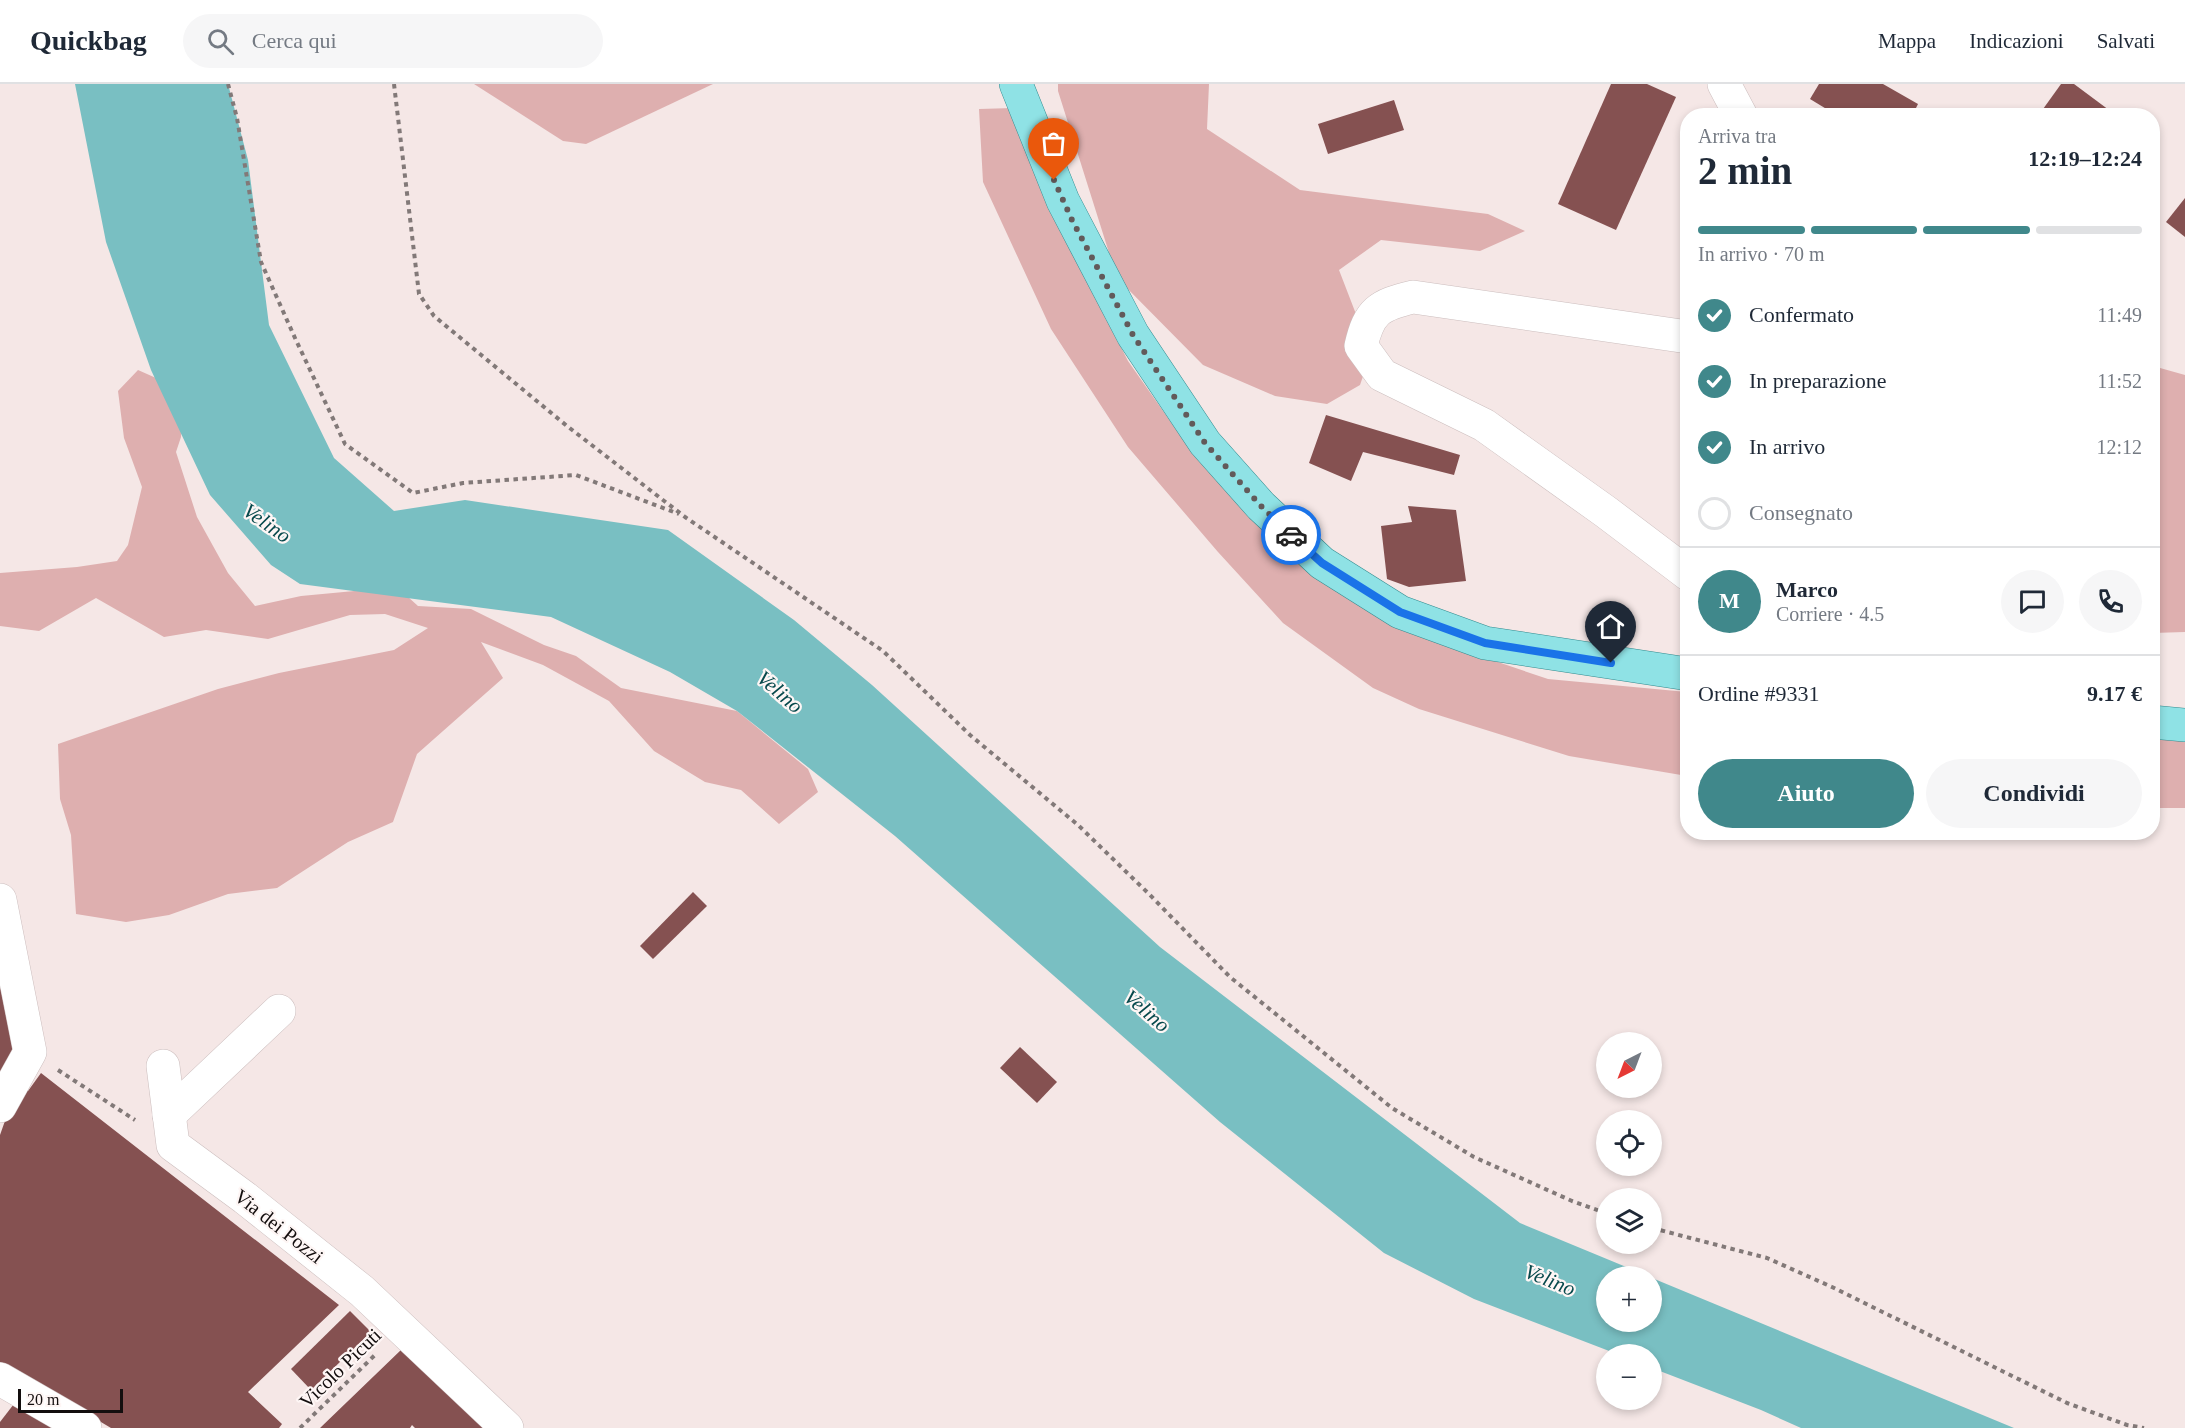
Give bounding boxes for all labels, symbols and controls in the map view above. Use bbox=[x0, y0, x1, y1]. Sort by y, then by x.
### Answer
search box bbox=[183, 14, 603, 68]
text: Quickbag bbox=[30, 25, 147, 56]
icon: search bbox=[204, 25, 237, 58]
text: Cerca qui bbox=[252, 28, 337, 53]
text: Mappa bbox=[1878, 29, 1936, 53]
text: Indicazioni bbox=[1969, 29, 2064, 53]
text: Salvati bbox=[2097, 29, 2155, 53]
pin bbox=[1028, 118, 1079, 180]
text: Arriva tra bbox=[1698, 125, 1776, 147]
icon: bag bbox=[1037, 127, 1070, 160]
text: 12:19–12:24 bbox=[2028, 146, 2142, 171]
text: 2 min bbox=[1698, 149, 1792, 192]
text: In arrivo · 70 m bbox=[1698, 243, 1825, 265]
icon: check bbox=[1698, 299, 1731, 332]
text: Confermato bbox=[1749, 302, 1854, 327]
text: 11:49 bbox=[2097, 304, 2142, 326]
icon: check bbox=[1698, 365, 1731, 398]
text: In preparazione bbox=[1749, 368, 1886, 393]
text: 11:52 bbox=[2097, 370, 2142, 392]
icon: check bbox=[1698, 431, 1731, 464]
text: In arrivo bbox=[1749, 434, 1825, 459]
text: 12:12 bbox=[2096, 436, 2142, 458]
water label: Velino bbox=[239, 498, 295, 548]
text: Consegnato bbox=[1749, 500, 1853, 525]
courier bbox=[1261, 505, 1321, 565]
icon: car bbox=[1275, 519, 1308, 552]
button: chat bbox=[2001, 570, 2064, 633]
button: phone bbox=[2079, 570, 2142, 633]
text: Marco bbox=[1776, 577, 1838, 602]
text: M bbox=[1719, 588, 1740, 613]
pin bbox=[1585, 601, 1636, 663]
text: Corriere · 4.5 bbox=[1776, 603, 1884, 625]
icon: home bbox=[1594, 610, 1627, 643]
water label: Velino bbox=[752, 666, 808, 718]
text: Ordine #9331 bbox=[1698, 681, 1820, 706]
text: 9.17 € bbox=[2087, 681, 2142, 706]
button: Aiuto bbox=[1698, 759, 1914, 828]
button: Condividi bbox=[1926, 759, 2142, 828]
water label: Velino bbox=[1119, 985, 1175, 1037]
north arrow bbox=[1596, 1032, 1662, 1098]
map controls bbox=[1596, 1032, 1662, 1410]
button: locate bbox=[1596, 1110, 1662, 1176]
street label: Via dei Pozzi bbox=[230, 1185, 328, 1268]
button: layers bbox=[1596, 1188, 1662, 1254]
water label: Velino bbox=[1521, 1259, 1579, 1301]
button: + bbox=[1596, 1266, 1662, 1332]
street label: Vicolo Picuti bbox=[295, 1323, 386, 1412]
button: − bbox=[1596, 1344, 1662, 1410]
scale bar bbox=[18, 1386, 123, 1414]
text: 20 m bbox=[27, 1391, 59, 1408]

